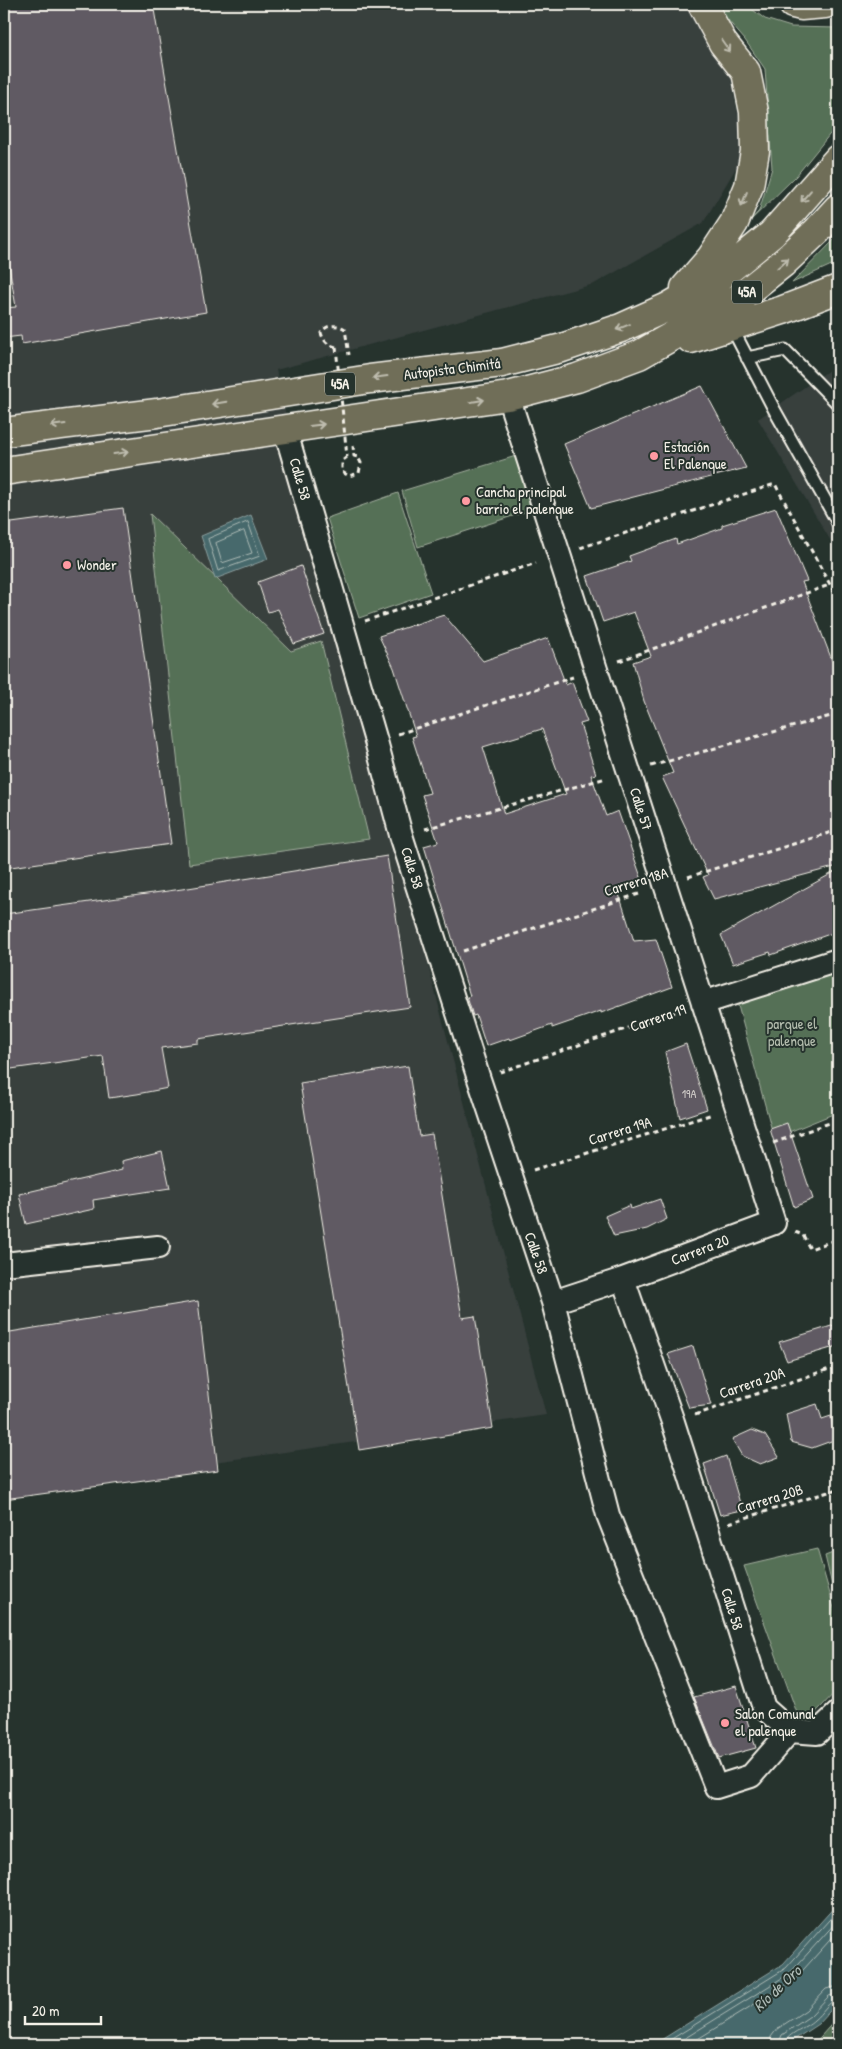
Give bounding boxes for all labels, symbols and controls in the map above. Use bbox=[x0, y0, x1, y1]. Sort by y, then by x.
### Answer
one-way arrow bbox=[721, 39, 731, 53]
one-way arrow bbox=[800, 189, 811, 202]
one-way arrow bbox=[738, 191, 748, 206]
one-way arrow bbox=[776, 257, 789, 268]
road number: 45A bbox=[732, 280, 762, 304]
one-way arrow bbox=[616, 322, 631, 332]
street label: Autopista Chimitá bbox=[402, 352, 501, 385]
road number: 45A bbox=[325, 372, 355, 396]
one-way arrow bbox=[372, 373, 388, 383]
one-way arrow bbox=[469, 396, 485, 406]
one-way arrow bbox=[211, 399, 227, 409]
one-way arrow bbox=[50, 420, 66, 430]
one-way arrow bbox=[308, 420, 324, 430]
place label: Estación El Palenque bbox=[664, 436, 727, 474]
one-way arrow bbox=[113, 448, 129, 458]
marker: Estación El Palenque bbox=[648, 450, 660, 462]
street label: Calle 58 bbox=[284, 455, 316, 502]
place label: Cancha principal barrio el palenque bbox=[476, 481, 574, 519]
marker: Cancha principal barrio el palenque bbox=[460, 495, 472, 507]
place label: Wonder bbox=[77, 554, 117, 575]
marker: Wonder bbox=[61, 559, 73, 571]
street label: Calle 57 bbox=[625, 785, 658, 833]
street label: Calle 58 bbox=[396, 844, 429, 891]
street label: Carrera 18A bbox=[601, 862, 671, 901]
street label: Carrera 19 bbox=[627, 998, 689, 1037]
park label: parque el palenque bbox=[767, 1013, 817, 1051]
house number: 19A bbox=[682, 1085, 696, 1102]
street label: Carrera 19A bbox=[586, 1111, 655, 1150]
street label: Calle 58 bbox=[520, 1229, 553, 1277]
street label: Carrera 20 bbox=[668, 1229, 732, 1270]
street label: Carrera 20A bbox=[716, 1361, 788, 1403]
street label: Carrera 20B bbox=[734, 1479, 805, 1519]
street label: Calle 58 bbox=[716, 1585, 749, 1632]
place label: Salon Comunal el palenque bbox=[735, 1703, 815, 1741]
marker: Salon Comunal el palenque bbox=[719, 1717, 731, 1729]
water label: Río de Oro bbox=[748, 1959, 807, 2016]
scale bar bbox=[25, 1994, 101, 2026]
text: 20 m bbox=[32, 2000, 59, 2021]

